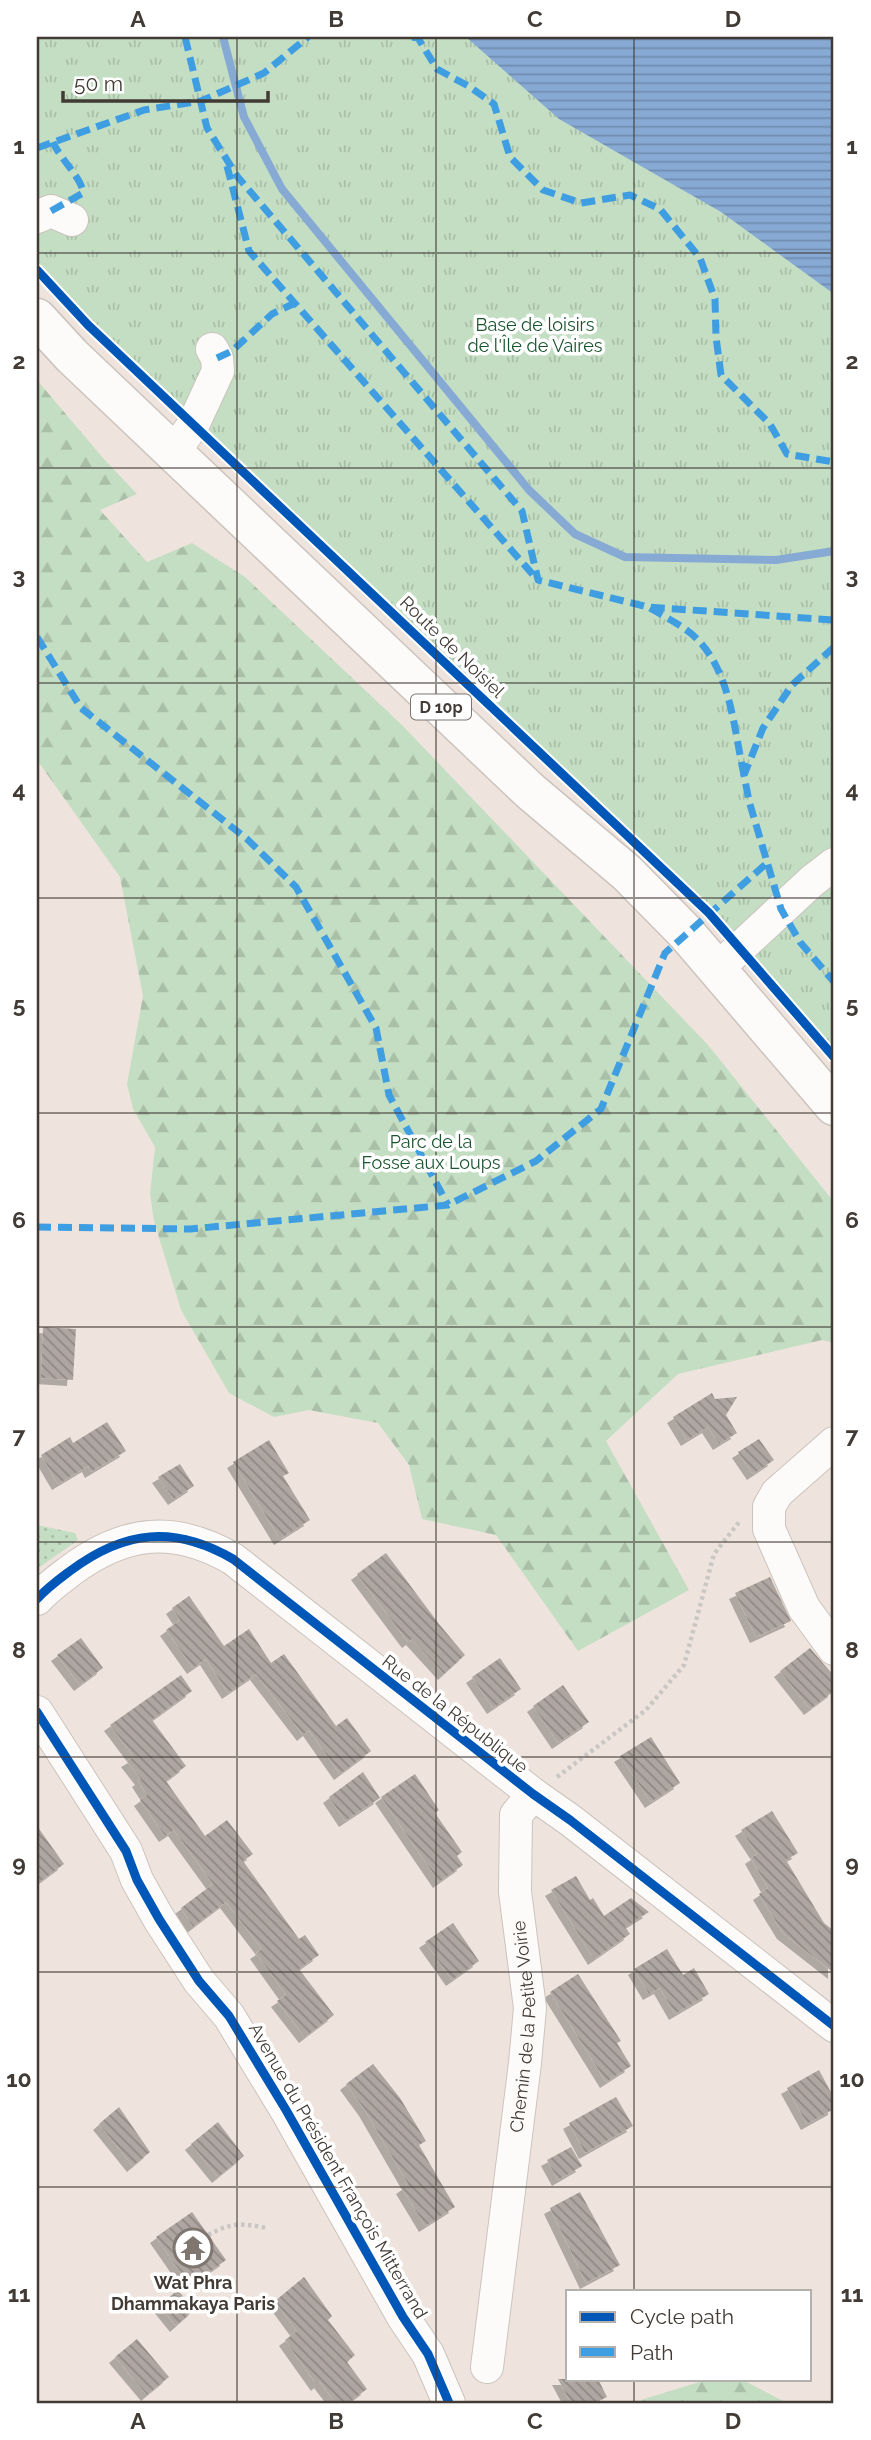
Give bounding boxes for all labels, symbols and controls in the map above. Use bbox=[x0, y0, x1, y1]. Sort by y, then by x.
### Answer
text: A bbox=[130, 5, 146, 32]
text: B bbox=[328, 5, 344, 32]
text: C bbox=[527, 5, 543, 32]
text: D bbox=[725, 5, 741, 32]
scale bar bbox=[63, 60, 268, 104]
text: 50 m bbox=[74, 71, 123, 96]
text: 1 bbox=[13, 132, 25, 159]
text: 1 bbox=[846, 132, 858, 159]
park label: Base de loisirs de l'Île de Vaires bbox=[467, 314, 603, 356]
text: 2 bbox=[13, 347, 25, 374]
text: 2 bbox=[846, 347, 858, 374]
text: 3 bbox=[13, 562, 25, 589]
text: 3 bbox=[846, 562, 858, 589]
street label: Route de Noisiel bbox=[396, 592, 509, 702]
road number: D 10p bbox=[411, 694, 471, 720]
text: 4 bbox=[12, 776, 26, 803]
text: 4 bbox=[845, 776, 859, 803]
text: 5 bbox=[13, 991, 26, 1018]
text: 5 bbox=[846, 991, 859, 1018]
park label: Parc de la Fosse aux Loups bbox=[362, 1131, 501, 1173]
text: 6 bbox=[12, 1206, 26, 1233]
text: 6 bbox=[845, 1206, 859, 1233]
text: 7 bbox=[13, 1421, 26, 1448]
text: 7 bbox=[846, 1421, 859, 1448]
text: 8 bbox=[12, 1636, 26, 1663]
text: 8 bbox=[845, 1636, 859, 1663]
street label: Rue de la République bbox=[378, 1650, 533, 1777]
text: 9 bbox=[12, 1850, 26, 1877]
text: 9 bbox=[845, 1850, 859, 1877]
street label: Chemin de la Petite Voirie bbox=[505, 1919, 540, 2134]
street label: Avenue du Président François Mitterrand bbox=[245, 2019, 432, 2322]
text: 10 bbox=[6, 2065, 32, 2092]
text: 10 bbox=[839, 2065, 865, 2092]
temple icon: Wat Phra Dhammakaya Paris bbox=[172, 2227, 214, 2269]
place label: Wat Phra Dhammakaya Paris bbox=[111, 2272, 275, 2314]
text: 11 bbox=[8, 2280, 30, 2307]
text: 11 bbox=[841, 2280, 863, 2307]
legend bbox=[566, 2290, 812, 2380]
text: Cycle path bbox=[630, 2304, 734, 2329]
text: Path bbox=[630, 2340, 674, 2365]
text: A bbox=[130, 2407, 146, 2434]
text: B bbox=[328, 2407, 344, 2434]
text: C bbox=[527, 2407, 543, 2434]
text: D bbox=[725, 2407, 741, 2434]

